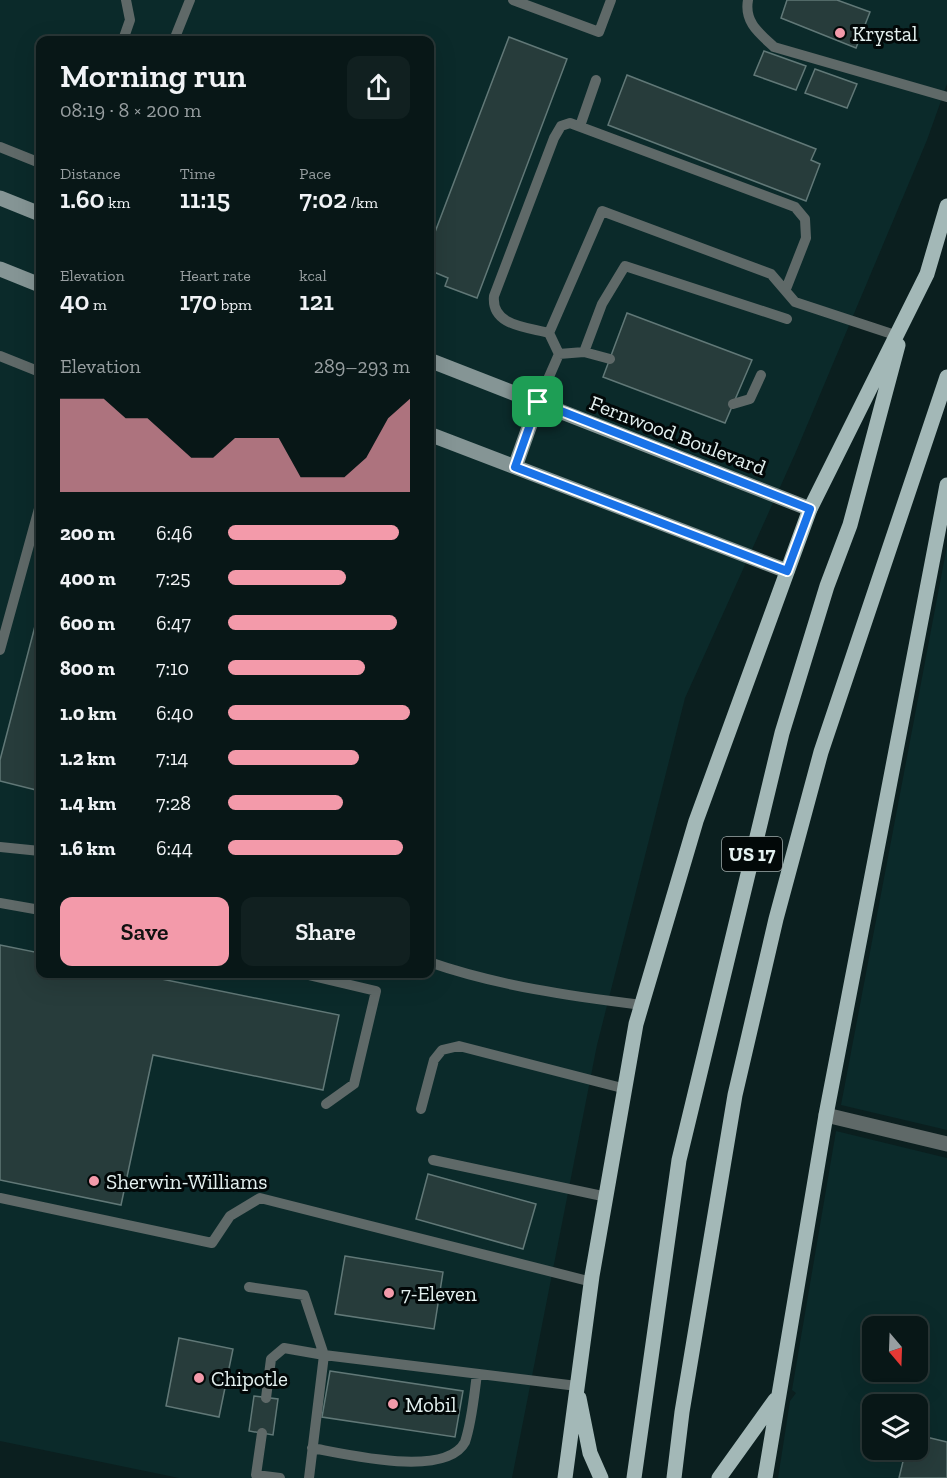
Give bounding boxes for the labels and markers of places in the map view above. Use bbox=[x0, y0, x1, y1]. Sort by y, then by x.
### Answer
place label: Krystal bbox=[852, 21, 918, 46]
marker: Krystal bbox=[833, 26, 847, 40]
pin bbox=[512, 376, 563, 427]
place label: Sherwin-Williams bbox=[106, 1169, 267, 1194]
marker: Sherwin-Williams bbox=[87, 1174, 101, 1188]
place label: 7-Eleven bbox=[401, 1281, 477, 1306]
marker: 7-Eleven bbox=[382, 1286, 396, 1300]
place label: Chipotle bbox=[211, 1366, 288, 1391]
marker: Chipotle bbox=[192, 1371, 206, 1385]
place label: Mobil bbox=[405, 1392, 457, 1417]
marker: Mobil bbox=[386, 1397, 400, 1411]

